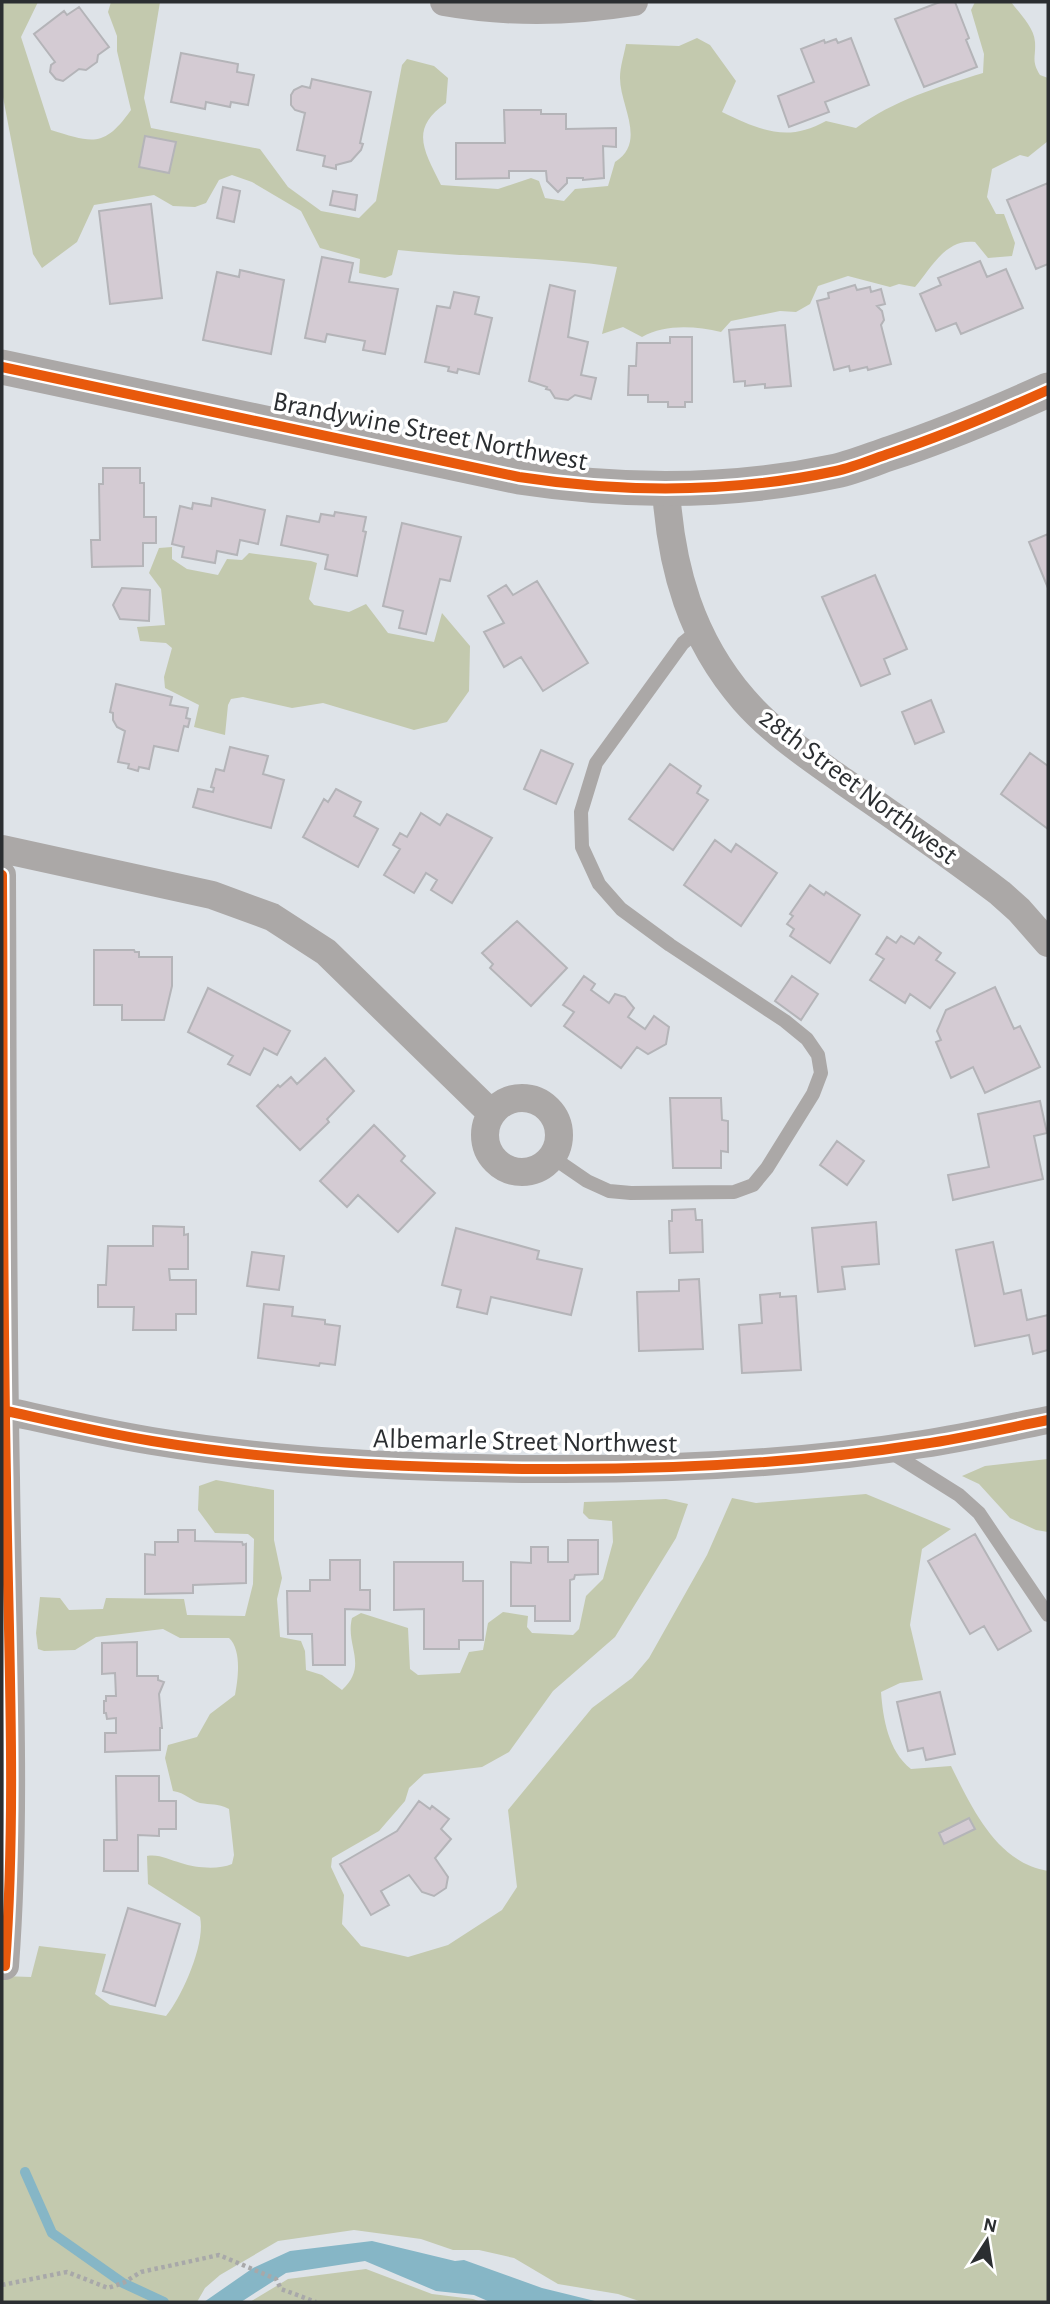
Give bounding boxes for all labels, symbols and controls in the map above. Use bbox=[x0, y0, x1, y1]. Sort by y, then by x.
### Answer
street label: Brandywine Street Northwest bbox=[270, 388, 590, 476]
street label: 28th Street Northwest bbox=[754, 704, 962, 870]
street label: Albemarle Street Northwest bbox=[373, 1425, 677, 1459]
north arrow bbox=[952, 2206, 1022, 2276]
text: N bbox=[982, 2215, 999, 2237]

